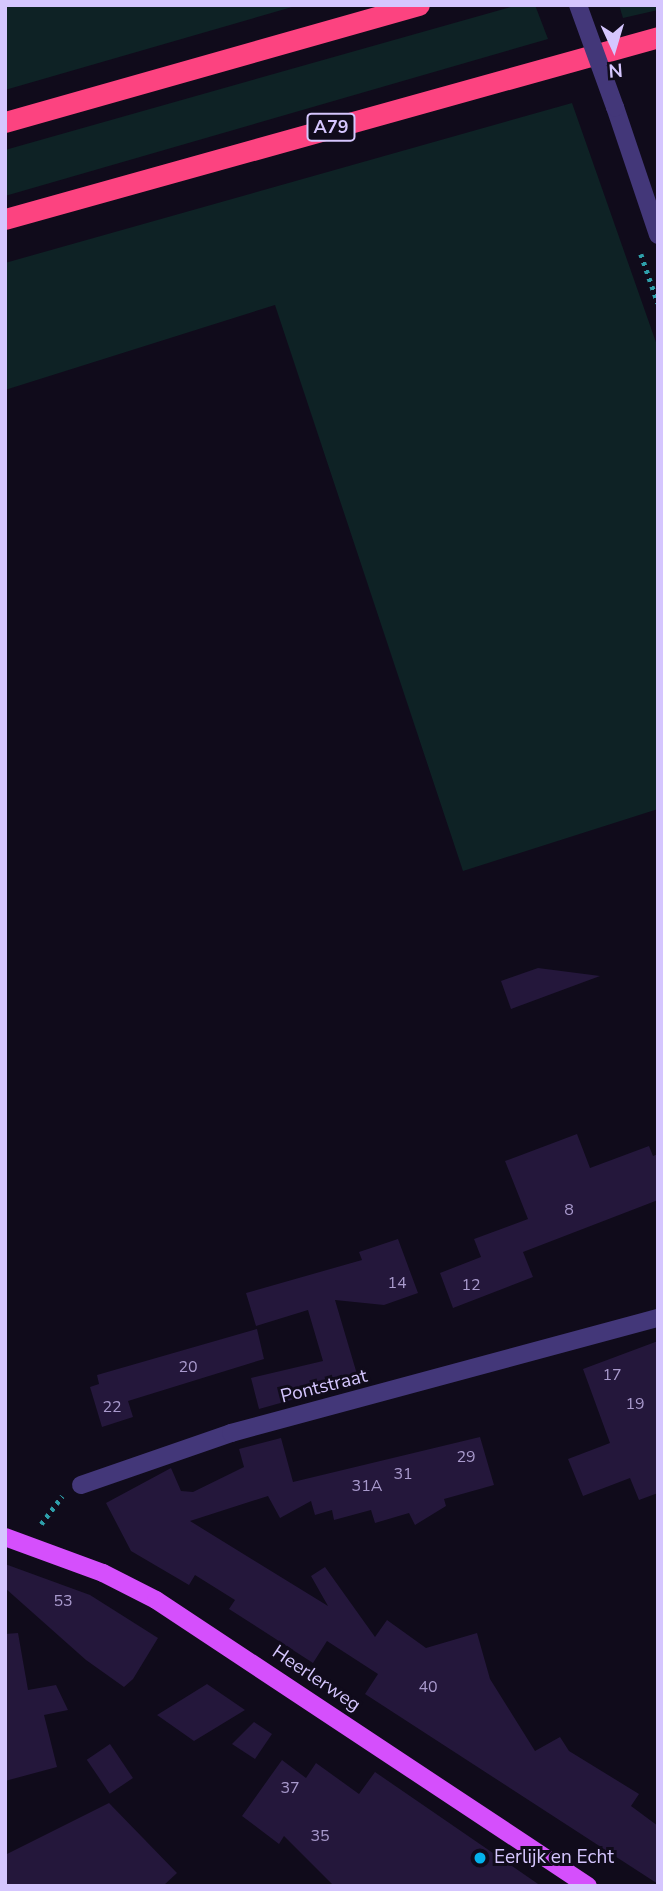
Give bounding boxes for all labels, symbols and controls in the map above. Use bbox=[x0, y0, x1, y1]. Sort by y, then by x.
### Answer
north arrow bbox=[579, 14, 649, 84]
text: N bbox=[607, 56, 623, 83]
road number: A79 bbox=[306, 112, 356, 142]
house number: 8 bbox=[564, 1200, 574, 1220]
house number: 14 bbox=[387, 1273, 407, 1293]
house number: 12 bbox=[461, 1275, 481, 1295]
house number: 20 bbox=[178, 1357, 198, 1377]
street label: Pontstraat bbox=[278, 1365, 370, 1409]
house number: 17 bbox=[602, 1365, 622, 1385]
house number: 19 bbox=[625, 1394, 645, 1414]
house number: 22 bbox=[102, 1397, 122, 1417]
house number: 29 bbox=[456, 1447, 476, 1467]
house number: 31 bbox=[393, 1464, 413, 1484]
house number: 31A bbox=[352, 1476, 382, 1496]
house number: 53 bbox=[53, 1591, 73, 1611]
street label: Heerlerweg bbox=[268, 1641, 364, 1717]
house number: 40 bbox=[418, 1677, 438, 1697]
house number: 37 bbox=[280, 1778, 300, 1798]
house number: 35 bbox=[310, 1826, 330, 1846]
place label: Eerlijk en Echt bbox=[494, 1847, 614, 1869]
marker: Eerlijk en Echt bbox=[472, 1850, 488, 1866]

